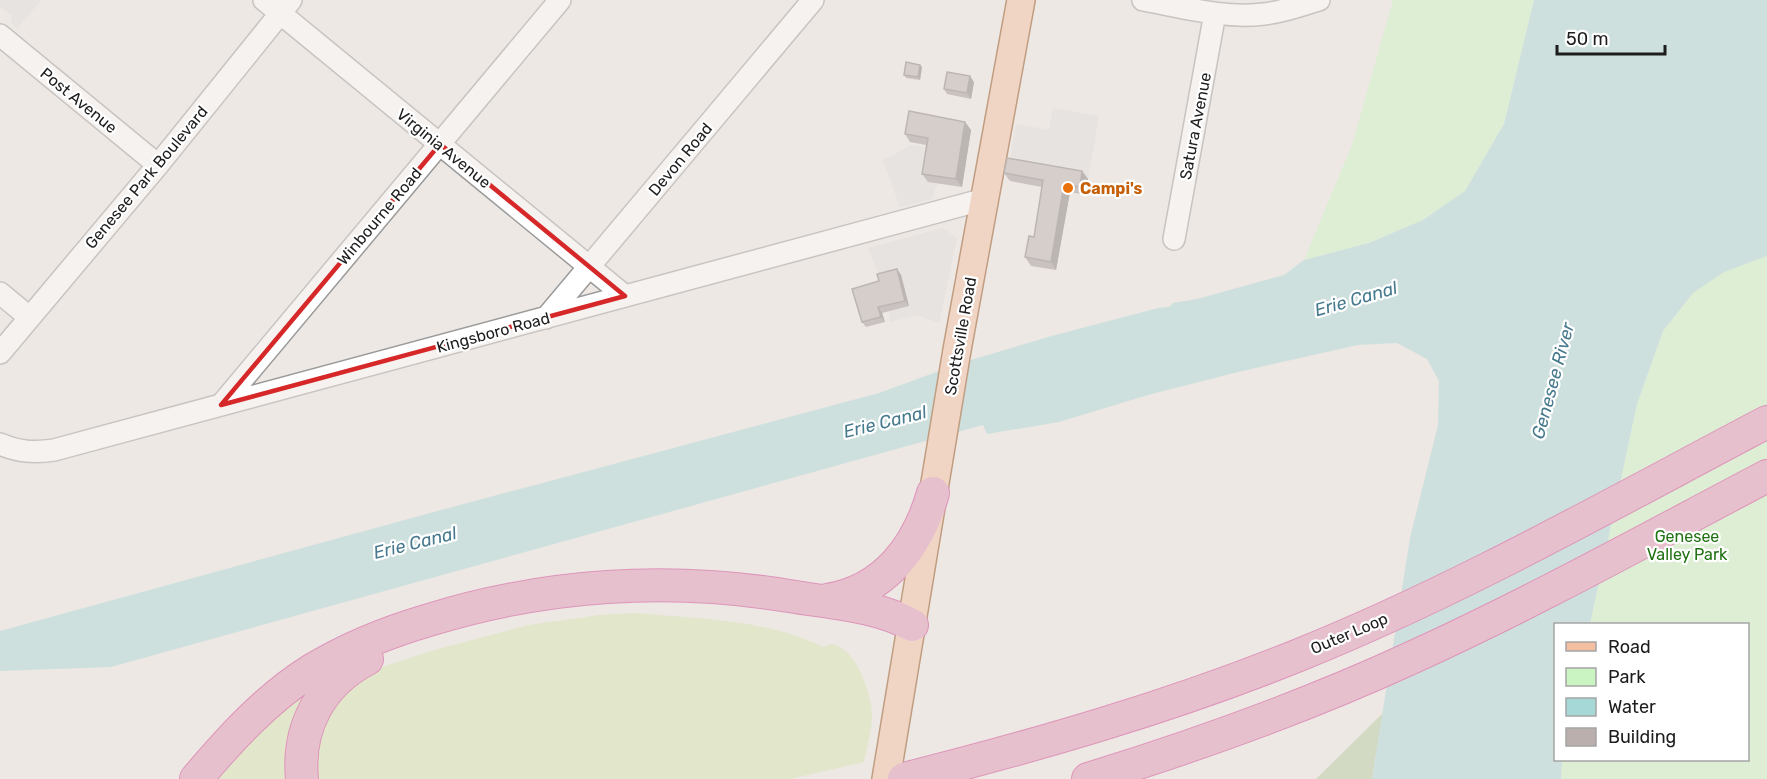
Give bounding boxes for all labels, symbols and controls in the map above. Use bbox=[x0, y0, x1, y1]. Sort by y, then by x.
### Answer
scale bar bbox=[1557, 18, 1665, 56]
text: 50 m bbox=[1566, 28, 1609, 50]
street label: Post Avenue bbox=[36, 64, 121, 137]
street label: Satura Avenue bbox=[1176, 71, 1215, 181]
street label: Genesee Park Boulevard bbox=[81, 102, 212, 253]
street label: Virginia Avenue bbox=[393, 105, 495, 192]
street label: Devon Road bbox=[645, 119, 716, 200]
street label: Winbourne Road bbox=[333, 164, 426, 269]
place label: Campi's bbox=[1080, 179, 1143, 198]
marker: Campi's bbox=[1061, 181, 1075, 195]
street label: Scottsville Road bbox=[941, 276, 980, 397]
water label: Erie Canal bbox=[1312, 277, 1400, 321]
street label: Kingsboro Road bbox=[434, 308, 552, 357]
water label: Genesee River bbox=[1527, 319, 1579, 442]
water label: Erie Canal bbox=[841, 401, 930, 443]
water label: Erie Canal bbox=[371, 522, 460, 564]
park label: Genesee Valley Park bbox=[1647, 527, 1728, 564]
street label: Outer Loop bbox=[1308, 609, 1391, 658]
legend bbox=[1554, 623, 1749, 761]
text: Road bbox=[1608, 636, 1651, 658]
text: Park bbox=[1608, 666, 1646, 688]
text: Water bbox=[1608, 696, 1656, 718]
text: Building bbox=[1608, 726, 1676, 748]

